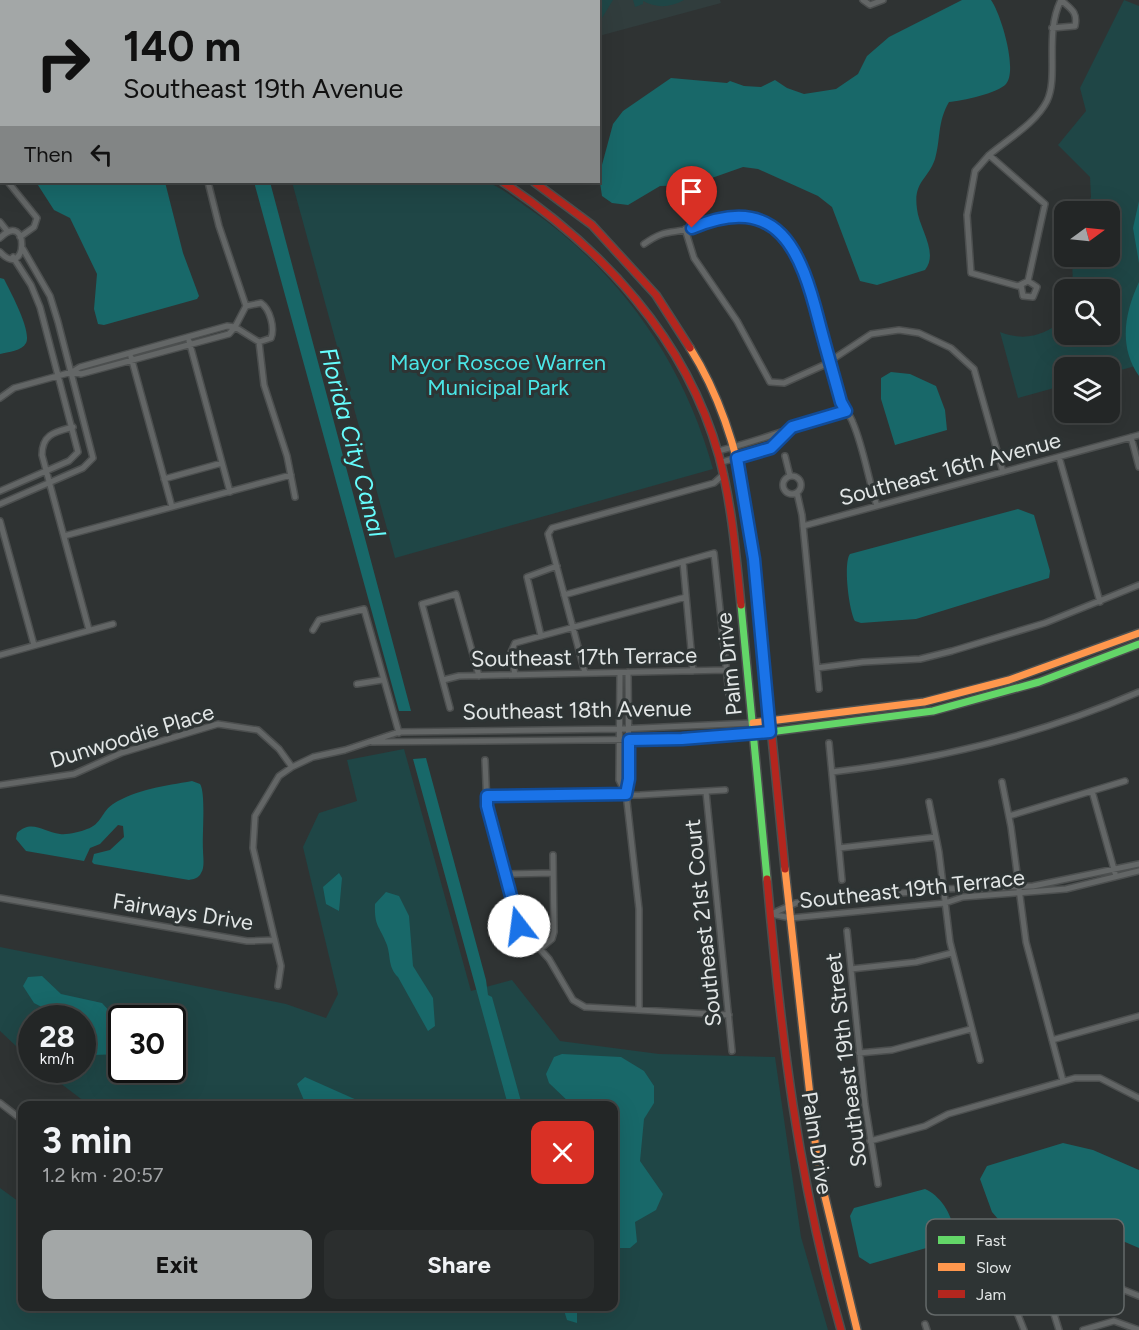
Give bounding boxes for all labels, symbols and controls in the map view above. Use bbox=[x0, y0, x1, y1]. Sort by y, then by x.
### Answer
text: 140 m bbox=[123, 21, 241, 72]
icon: right bbox=[24, 24, 102, 102]
text: Southeast 19th Avenue bbox=[123, 72, 403, 105]
icon: left bbox=[85, 138, 118, 171]
text: Then bbox=[24, 141, 73, 168]
pin bbox=[666, 166, 717, 228]
icon: arrive bbox=[675, 175, 708, 208]
north arrow bbox=[1054, 201, 1120, 267]
map controls bbox=[1054, 201, 1120, 423]
button: search bbox=[1054, 279, 1120, 345]
water label: Florida City Canal bbox=[314, 344, 392, 541]
park label: Mayor Roscoe Warren Municipal Park bbox=[390, 349, 606, 401]
button: layers bbox=[1054, 357, 1120, 423]
street label: Southeast 16th Avenue bbox=[836, 426, 1064, 512]
street label: Palm Drive bbox=[710, 611, 748, 717]
street label: Southeast 17th Terrace bbox=[471, 642, 697, 672]
street label: Southeast 18th Avenue bbox=[462, 695, 692, 725]
street label: Dunwoodie Place bbox=[47, 698, 217, 774]
street label: Southeast 21st Court bbox=[679, 818, 727, 1028]
street label: Southeast 19th Terrace bbox=[798, 864, 1026, 914]
street label: Fairways Drive bbox=[111, 888, 255, 936]
position arrow bbox=[487, 894, 551, 958]
street label: Southeast 19th Street bbox=[819, 951, 873, 1169]
speed limit sign: 30 bbox=[108, 1005, 186, 1083]
text: 28 bbox=[39, 1018, 75, 1055]
text: km/h bbox=[40, 1050, 74, 1068]
street label: Palm Drive bbox=[796, 1090, 838, 1196]
text: 3 min bbox=[42, 1119, 132, 1162]
button: close bbox=[531, 1121, 594, 1184]
text: 1.2 km · 20:57 bbox=[42, 1163, 164, 1187]
legend bbox=[926, 1219, 1124, 1315]
button: Exit bbox=[42, 1230, 312, 1299]
button: Share bbox=[324, 1230, 594, 1299]
text: Fast bbox=[976, 1231, 1006, 1250]
text: Slow bbox=[976, 1258, 1011, 1277]
text: Jam bbox=[976, 1285, 1006, 1304]

